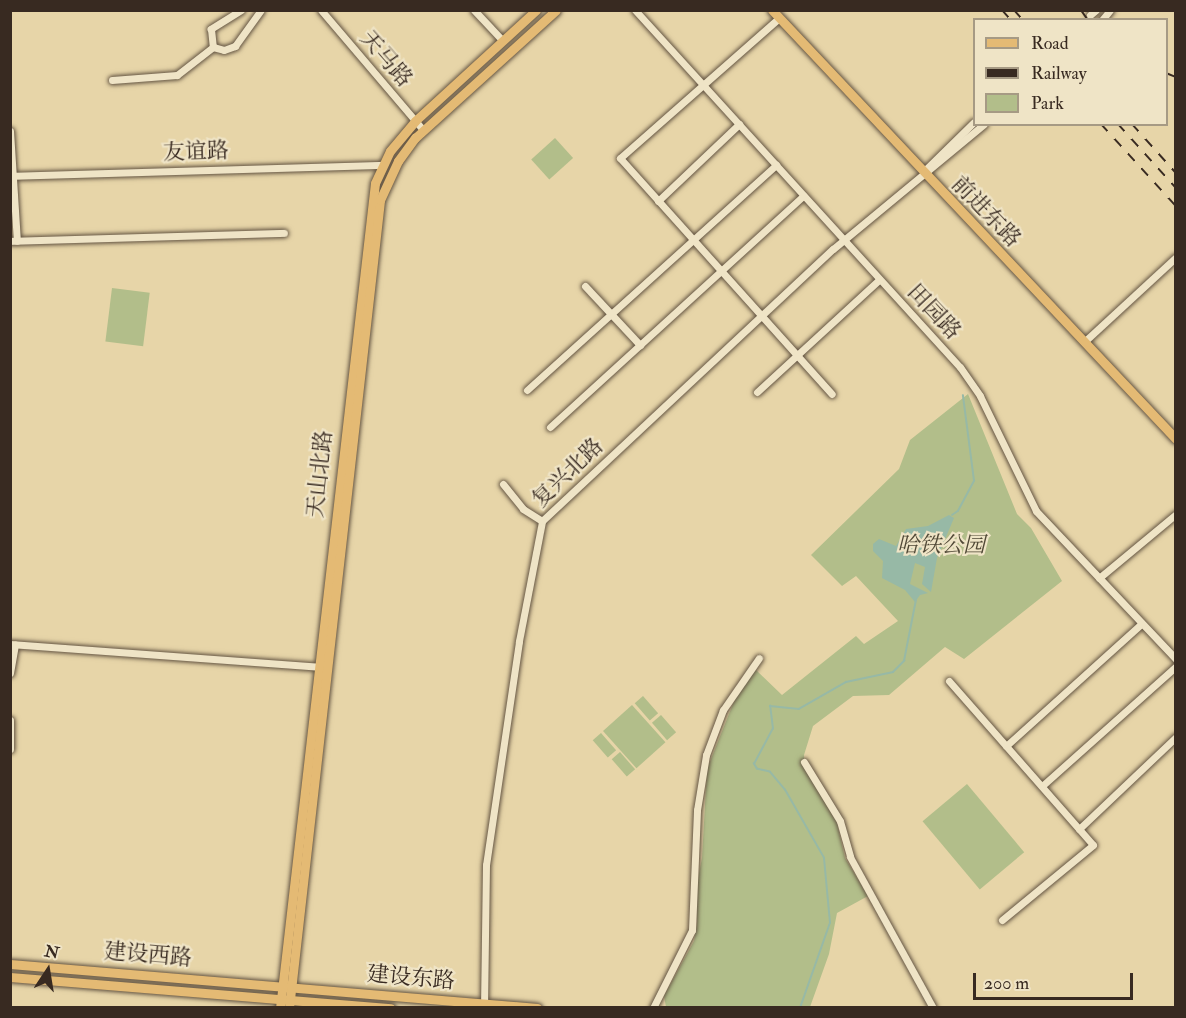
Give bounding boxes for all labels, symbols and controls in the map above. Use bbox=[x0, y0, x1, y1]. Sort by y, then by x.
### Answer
legend bbox=[973, 18, 1168, 126]
street label: 天马路 bbox=[354, 25, 418, 93]
text: Road bbox=[1031, 32, 1069, 55]
text: Railway bbox=[1031, 62, 1087, 85]
text: Park bbox=[1031, 92, 1064, 115]
street label: 友谊路 bbox=[163, 138, 229, 166]
street label: 前进东路 bbox=[946, 171, 1026, 253]
street label: 田园路 bbox=[902, 279, 966, 345]
street label: 天山北路 bbox=[302, 429, 338, 519]
street label: 复兴北路 bbox=[527, 433, 609, 513]
park label: 哈铁公园 bbox=[897, 533, 985, 559]
street label: 建设西路 bbox=[103, 938, 193, 972]
north arrow bbox=[18, 940, 78, 1000]
text: N bbox=[43, 941, 61, 964]
street label: 建设东路 bbox=[366, 961, 456, 995]
scale bar bbox=[976, 961, 1136, 999]
text: 200 m bbox=[984, 972, 1029, 995]

